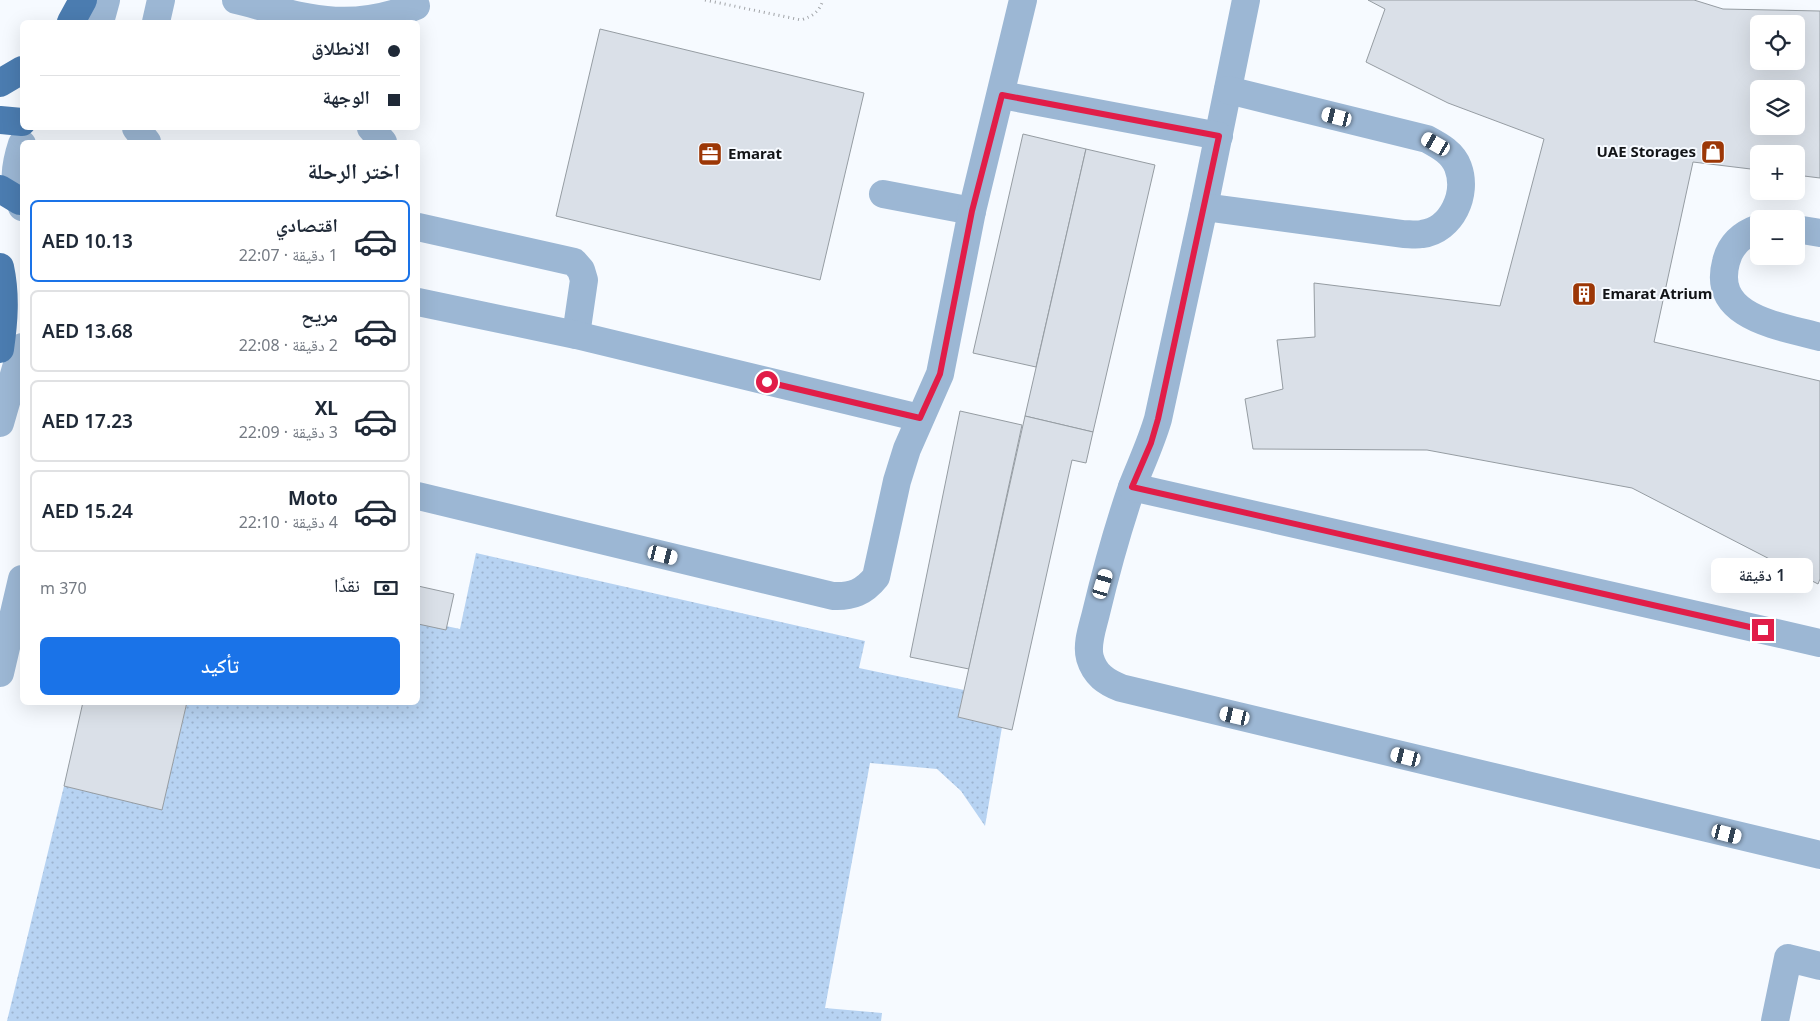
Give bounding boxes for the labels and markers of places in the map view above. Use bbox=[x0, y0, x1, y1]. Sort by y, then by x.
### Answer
shop icon: UAE Storages bbox=[1700, 139, 1726, 165]
office icon: Emarat bbox=[697, 141, 723, 167]
place label: UAE Storages bbox=[1597, 141, 1696, 161]
place label: Emarat bbox=[728, 143, 782, 163]
building icon: Emarat Atrium bbox=[1571, 281, 1597, 307]
place label: Emarat Atrium bbox=[1602, 283, 1712, 303]

